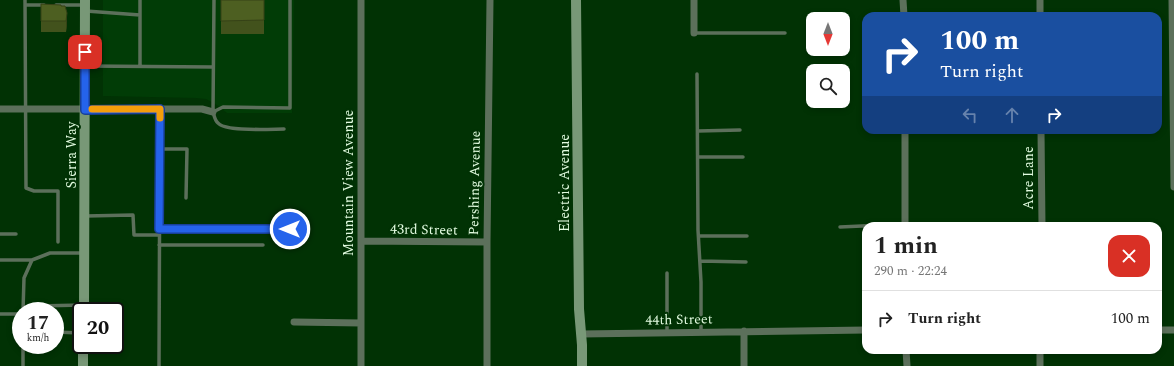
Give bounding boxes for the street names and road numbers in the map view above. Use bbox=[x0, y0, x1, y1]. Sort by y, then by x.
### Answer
street label: Mountain View Avenue bbox=[338, 109, 359, 256]
street label: Sierra Way bbox=[61, 120, 82, 189]
street label: Pershing Avenue bbox=[463, 130, 486, 236]
street label: Electric Avenue bbox=[554, 134, 575, 232]
street label: Acre Lane bbox=[1018, 146, 1039, 210]
street label: 43rd Street bbox=[390, 218, 458, 241]
street label: 44th Street bbox=[645, 308, 713, 331]

